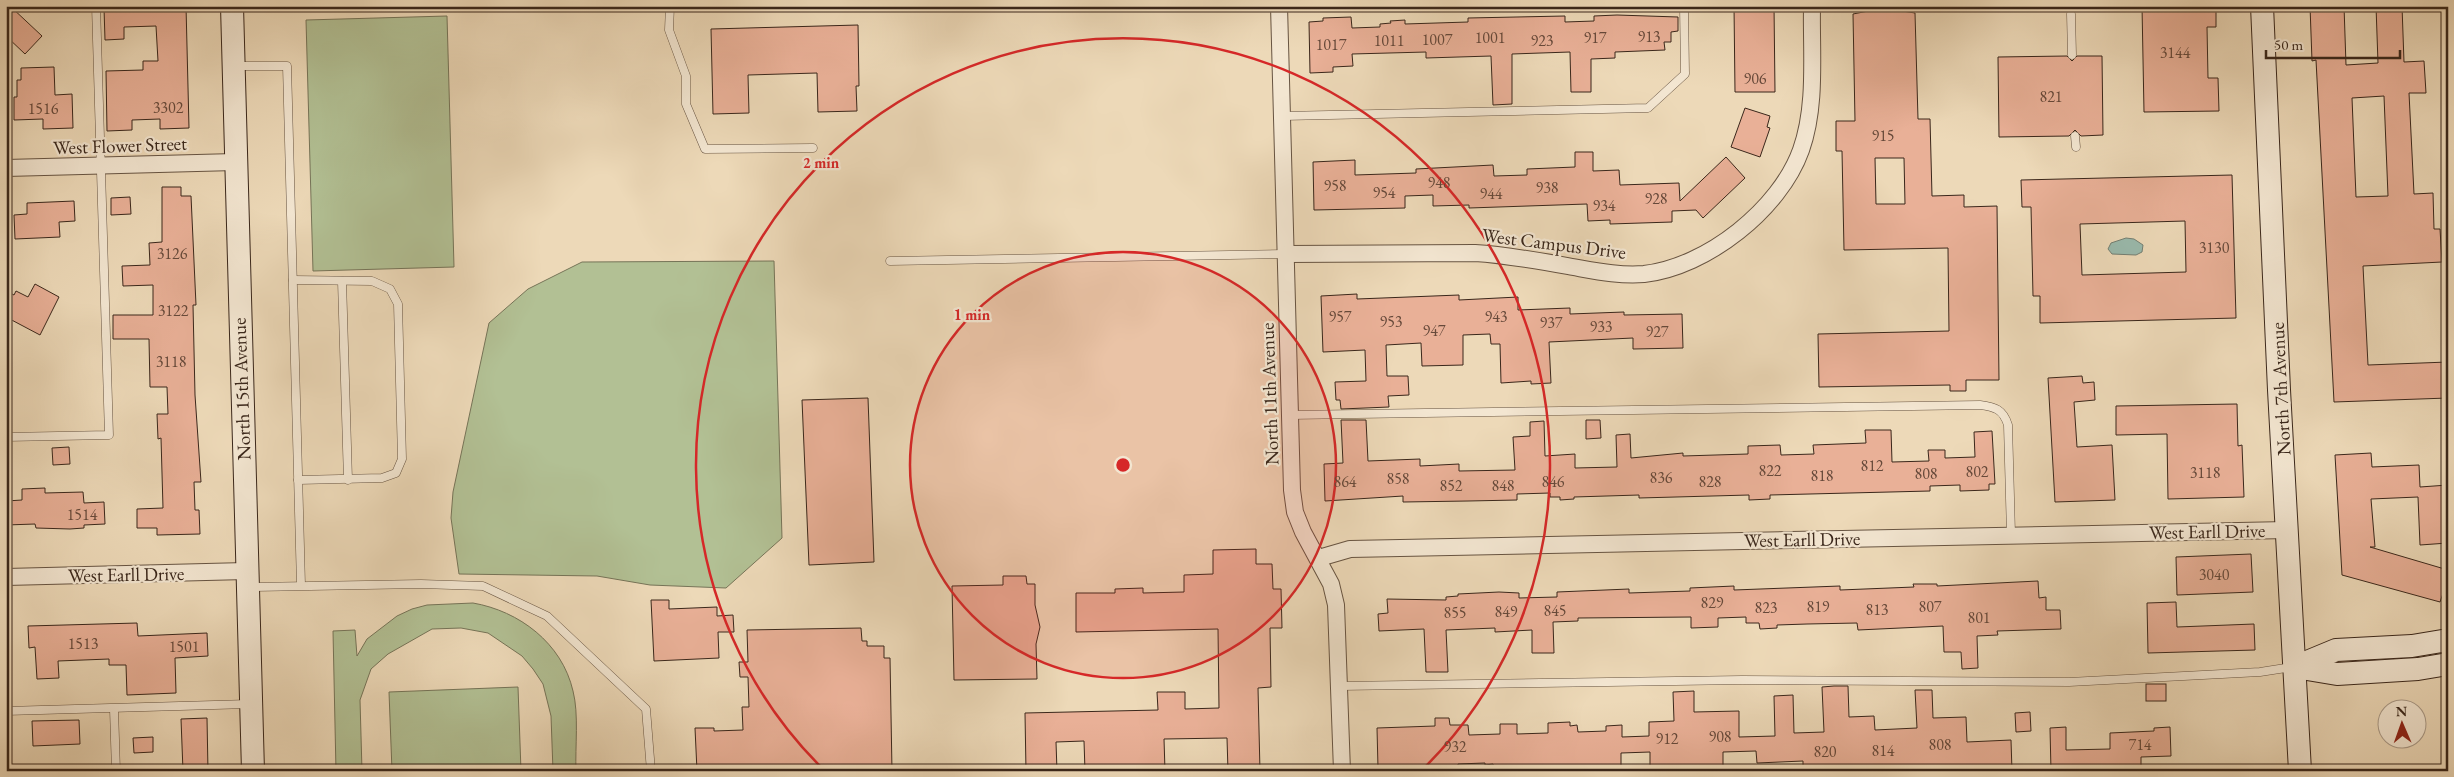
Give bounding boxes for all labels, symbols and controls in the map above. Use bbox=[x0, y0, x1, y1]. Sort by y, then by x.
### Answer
house number: 913 bbox=[1637, 26, 1661, 47]
house number: 1001 bbox=[1475, 27, 1505, 48]
house number: 917 bbox=[1583, 27, 1607, 48]
scale bar bbox=[2266, 28, 2400, 60]
house number: 1007 bbox=[1422, 29, 1453, 50]
house number: 1011 bbox=[1374, 30, 1404, 51]
house number: 923 bbox=[1530, 30, 1554, 51]
house number: 1017 bbox=[1316, 34, 1347, 55]
text: 50 m bbox=[2274, 35, 2303, 54]
house number: 3144 bbox=[2160, 42, 2191, 63]
house number: 906 bbox=[1743, 68, 1767, 89]
house number: 821 bbox=[2039, 86, 2063, 107]
house number: 3302 bbox=[153, 97, 184, 118]
house number: 1516 bbox=[28, 98, 59, 119]
house number: 915 bbox=[1871, 125, 1895, 146]
street label: West Flower Street bbox=[53, 131, 187, 160]
text: 2 min bbox=[803, 153, 840, 172]
house number: 948 bbox=[1427, 172, 1451, 193]
house number: 958 bbox=[1323, 175, 1347, 196]
house number: 938 bbox=[1535, 177, 1559, 198]
house number: 954 bbox=[1372, 182, 1396, 203]
house number: 944 bbox=[1479, 183, 1503, 204]
house number: 928 bbox=[1644, 188, 1668, 209]
house number: 934 bbox=[1592, 195, 1616, 216]
street label: West Campus Drive bbox=[1480, 222, 1627, 265]
house number: 3130 bbox=[2199, 237, 2230, 258]
house number: 3126 bbox=[157, 243, 188, 264]
house number: 3122 bbox=[158, 300, 189, 321]
text: 1 min bbox=[954, 305, 991, 324]
house number: 957 bbox=[1328, 306, 1352, 327]
house number: 943 bbox=[1484, 306, 1508, 327]
house number: 953 bbox=[1379, 311, 1403, 332]
house number: 937 bbox=[1539, 312, 1563, 333]
house number: 933 bbox=[1589, 316, 1613, 337]
street label: North 15th Avenue bbox=[227, 317, 256, 461]
house number: 947 bbox=[1422, 320, 1446, 341]
house number: 927 bbox=[1645, 321, 1669, 342]
street label: North 11th Avenue bbox=[1255, 322, 1284, 466]
street label: North 7th Avenue bbox=[2265, 322, 2296, 456]
house number: 3118 bbox=[156, 351, 187, 372]
house number: 812 bbox=[1860, 455, 1884, 476]
centre of rings bbox=[1114, 456, 1132, 474]
house number: 822 bbox=[1758, 460, 1782, 481]
house number: 802 bbox=[1965, 461, 1989, 482]
house number: 3118 bbox=[2190, 462, 2221, 483]
house number: 808 bbox=[1914, 463, 1938, 484]
house number: 818 bbox=[1810, 465, 1834, 486]
house number: 836 bbox=[1649, 467, 1673, 488]
house number: 858 bbox=[1386, 468, 1410, 489]
house number: 864 bbox=[1333, 471, 1357, 492]
house number: 846 bbox=[1541, 471, 1565, 492]
house number: 828 bbox=[1698, 471, 1722, 492]
house number: 852 bbox=[1439, 475, 1463, 496]
house number: 848 bbox=[1491, 475, 1515, 496]
house number: 1514 bbox=[67, 504, 98, 525]
street label: West Earll Drive bbox=[2149, 518, 2265, 545]
street label: West Earll Drive bbox=[1744, 526, 1860, 553]
street label: West Earll Drive bbox=[68, 561, 184, 588]
house number: 3040 bbox=[2199, 564, 2230, 585]
house number: 829 bbox=[1700, 592, 1724, 613]
house number: 819 bbox=[1806, 596, 1830, 617]
house number: 807 bbox=[1918, 596, 1942, 617]
house number: 823 bbox=[1754, 597, 1778, 618]
house number: 813 bbox=[1865, 599, 1889, 620]
house number: 845 bbox=[1543, 600, 1567, 621]
house number: 849 bbox=[1494, 601, 1518, 622]
house number: 855 bbox=[1443, 602, 1467, 623]
house number: 801 bbox=[1967, 607, 1991, 628]
house number: 1513 bbox=[68, 633, 99, 654]
house number: 1501 bbox=[169, 636, 199, 657]
north arrow bbox=[2376, 700, 2426, 750]
text: N bbox=[2396, 702, 2408, 720]
house number: 908 bbox=[1708, 726, 1732, 747]
house number: 912 bbox=[1655, 728, 1679, 749]
house number: 808 bbox=[1928, 734, 1952, 755]
house number: 714 bbox=[2128, 734, 2152, 755]
house number: 932 bbox=[1443, 736, 1467, 757]
house number: 814 bbox=[1871, 740, 1895, 761]
house number: 820 bbox=[1813, 741, 1837, 762]

